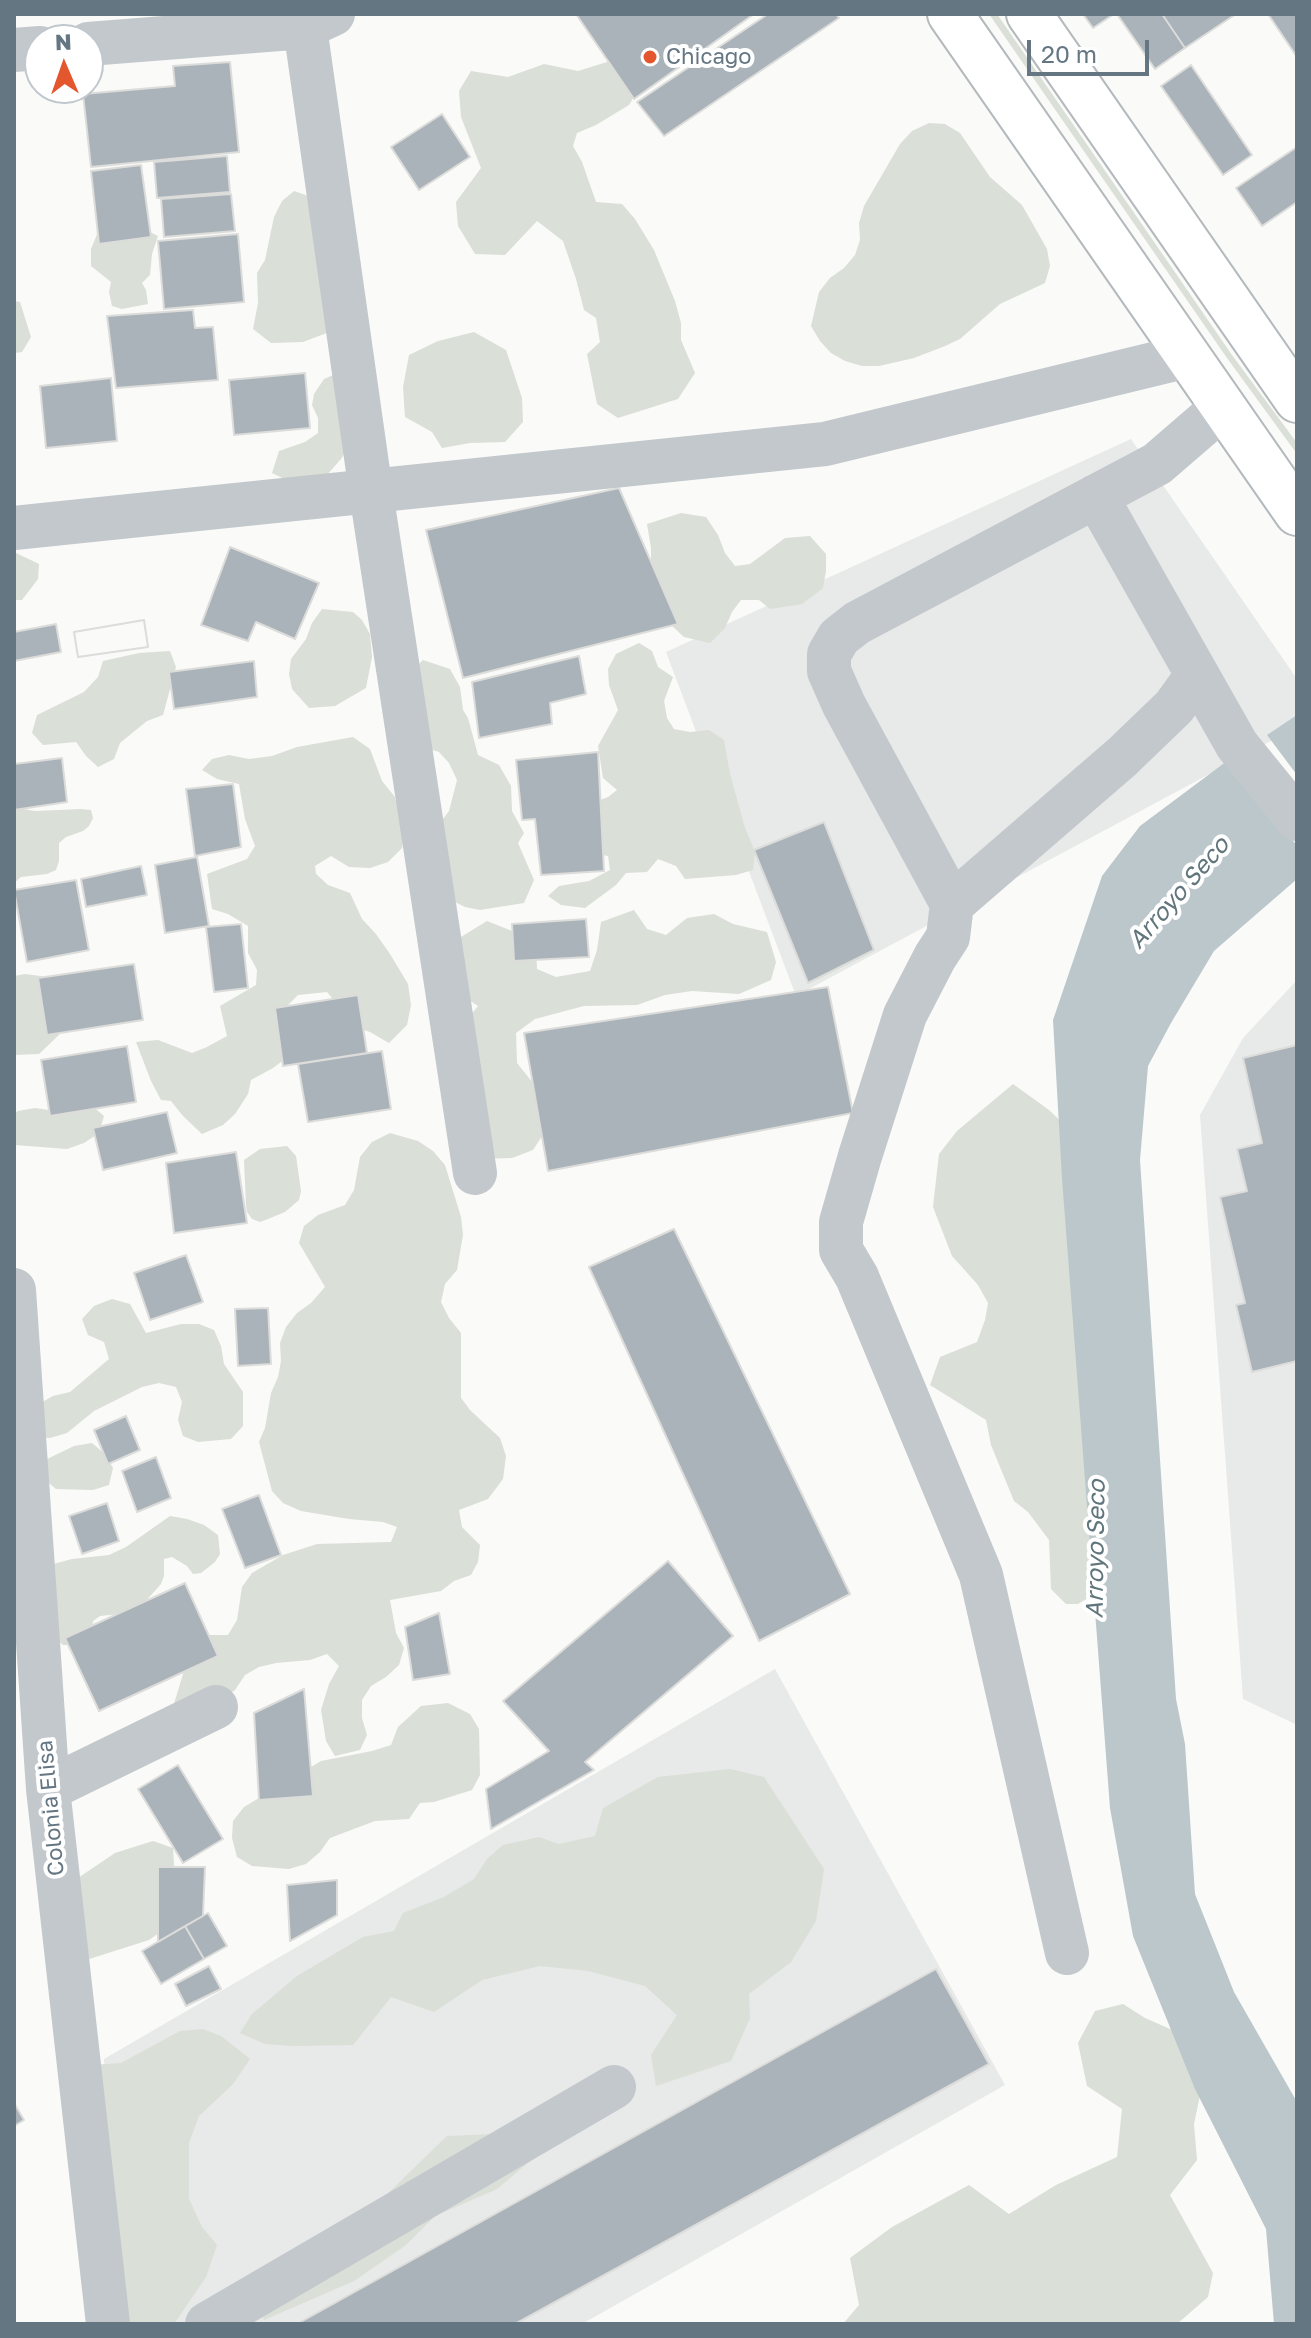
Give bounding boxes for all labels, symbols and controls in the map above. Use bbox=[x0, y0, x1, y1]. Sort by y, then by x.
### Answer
north arrow bbox=[24, 24, 104, 104]
scale bar bbox=[1031, 24, 1153, 74]
text: N bbox=[54, 28, 72, 55]
text: 20 m bbox=[1041, 39, 1097, 68]
place label: Chicago bbox=[666, 44, 752, 70]
marker: Chicago bbox=[641, 48, 659, 66]
water label: Arroyo Seco bbox=[1123, 831, 1235, 955]
water label: Arroyo Seco bbox=[1080, 1479, 1112, 1619]
street label: Colonia Elisa bbox=[32, 1739, 70, 1877]

